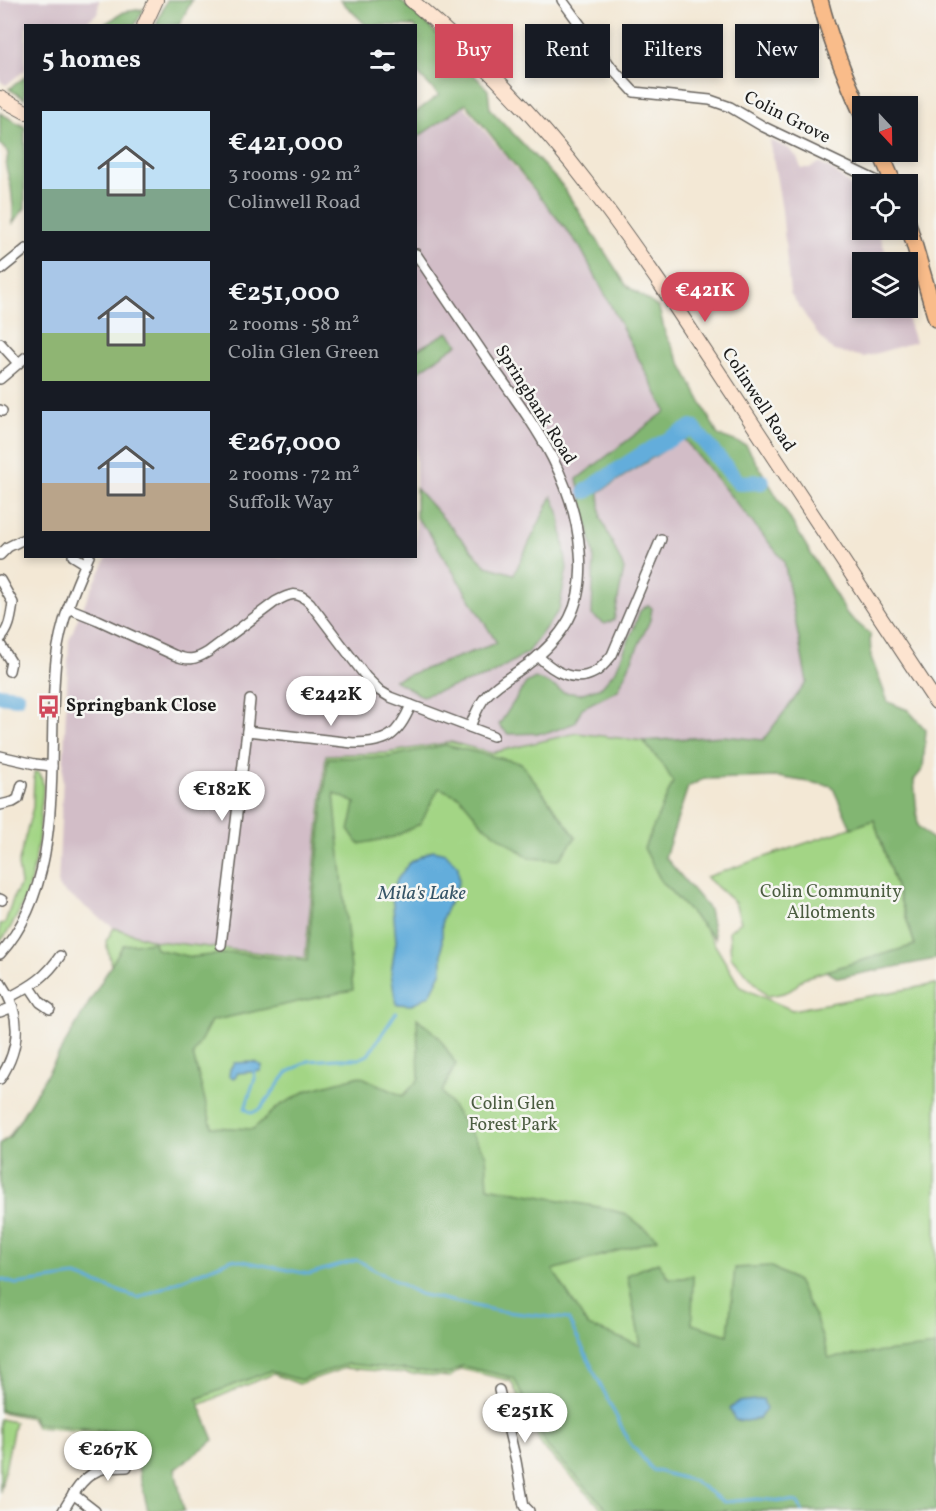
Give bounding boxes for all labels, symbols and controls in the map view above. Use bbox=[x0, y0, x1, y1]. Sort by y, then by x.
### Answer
chip: Buy bbox=[435, 24, 513, 78]
chip: Rent bbox=[525, 24, 610, 78]
chip: Filters bbox=[622, 24, 723, 78]
chip: New bbox=[735, 24, 819, 78]
text: 5 homes bbox=[42, 42, 141, 78]
icon: filters bbox=[366, 44, 399, 77]
street label: Colin Grove bbox=[739, 85, 835, 151]
north arrow bbox=[852, 96, 918, 162]
map controls bbox=[852, 96, 918, 318]
text: €421,000 bbox=[228, 125, 343, 161]
icon: home bbox=[90, 135, 162, 207]
text: 3 rooms · 92 m² bbox=[228, 161, 360, 189]
button: locate bbox=[852, 174, 918, 240]
text: Colinwell Road bbox=[228, 189, 361, 217]
button: layers bbox=[852, 252, 918, 318]
pin: €421K bbox=[663, 272, 747, 323]
text: €251,000 bbox=[228, 275, 340, 311]
text: €421K bbox=[675, 277, 735, 305]
icon: home bbox=[90, 285, 162, 357]
text: 2 rooms · 58 m² bbox=[228, 311, 359, 339]
text: Colin Glen Green bbox=[228, 339, 379, 367]
street label: Springbank Road bbox=[488, 340, 582, 470]
street label: Colinwell Road bbox=[715, 343, 801, 457]
text: €267,000 bbox=[228, 425, 341, 461]
icon: home bbox=[90, 435, 162, 507]
text: 2 rooms · 72 m² bbox=[228, 461, 360, 489]
text: Suffolk Way bbox=[228, 489, 333, 517]
pin: €242K bbox=[289, 676, 373, 727]
text: €242K bbox=[300, 681, 362, 709]
bus stop icon: Springbank Close bbox=[35, 693, 61, 719]
place label: Springbank Close bbox=[66, 694, 216, 719]
pin: €182K bbox=[180, 771, 264, 822]
text: €182K bbox=[193, 776, 251, 804]
water label: Mila's Lake bbox=[377, 880, 467, 908]
park label: Colin Community Allotments bbox=[760, 880, 902, 926]
park label: Colin Glen Forest Park bbox=[468, 1092, 558, 1138]
pin: €251K bbox=[483, 1393, 567, 1444]
text: €251K bbox=[496, 1398, 554, 1426]
pin: €267K bbox=[66, 1431, 150, 1482]
text: €267K bbox=[78, 1436, 138, 1464]

